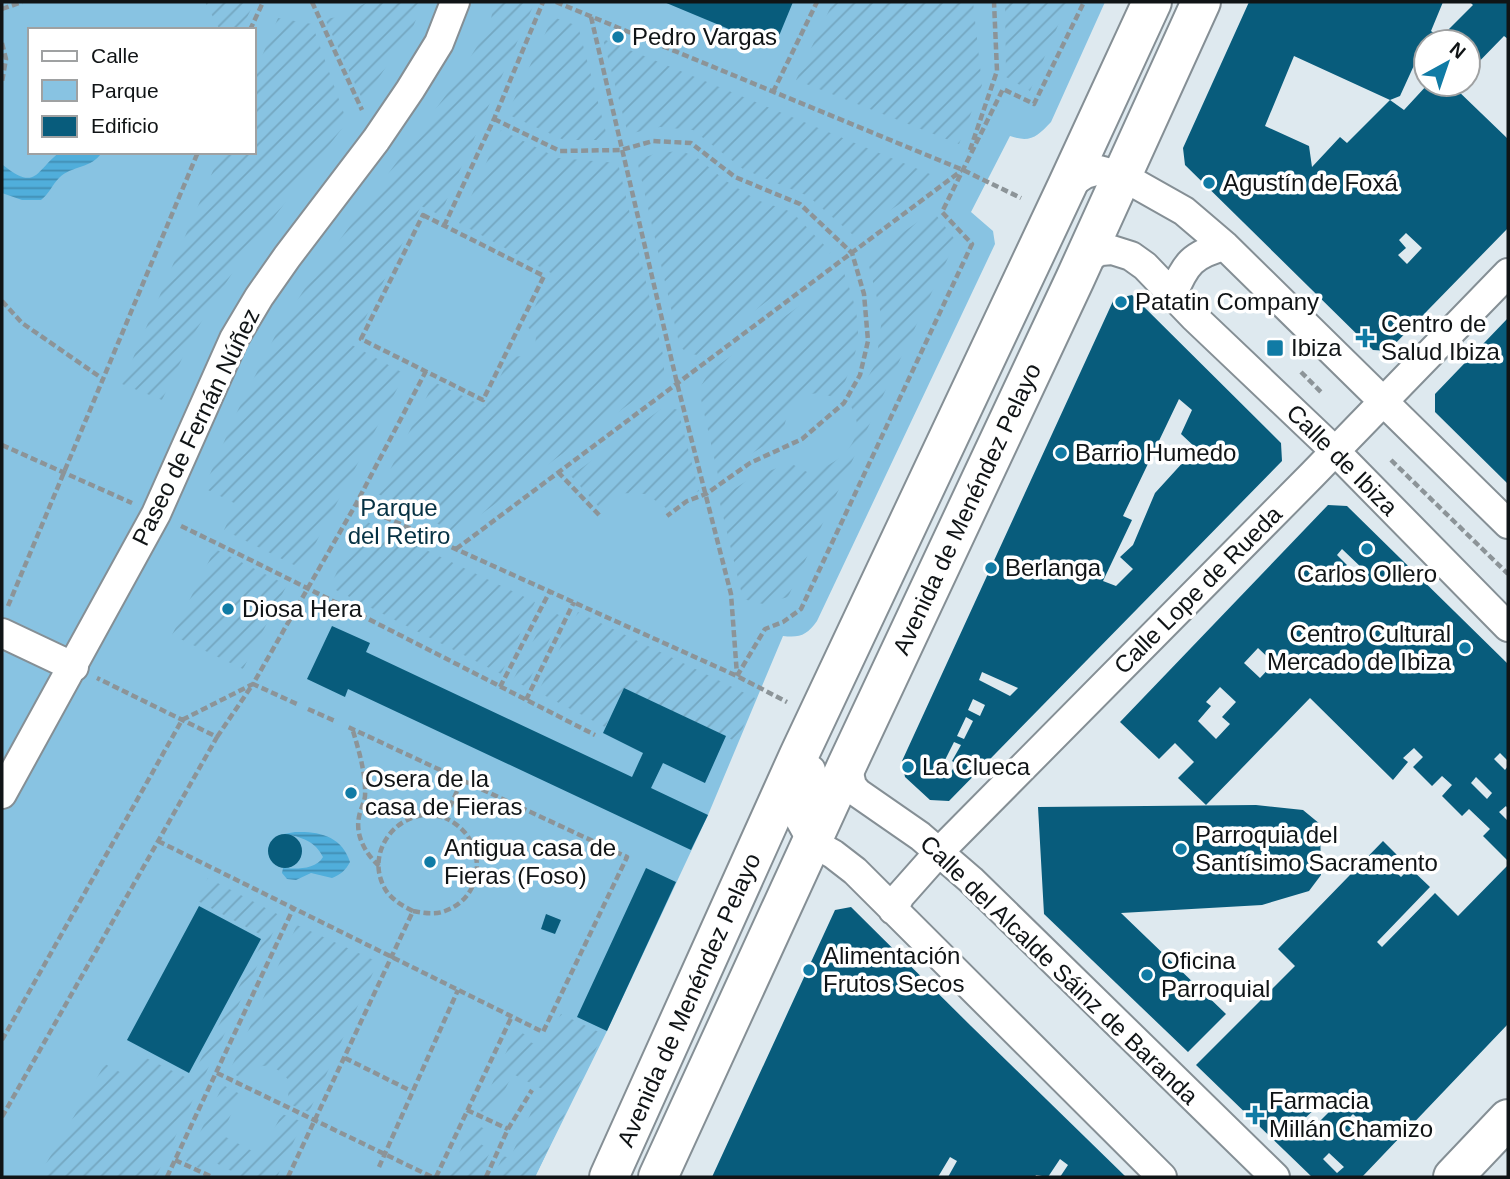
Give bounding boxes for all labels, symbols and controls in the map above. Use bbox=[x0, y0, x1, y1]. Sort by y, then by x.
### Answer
place label: Pedro Vargas bbox=[632, 23, 777, 50]
legend bbox=[28, 28, 256, 154]
north arrow bbox=[1412, 28, 1482, 98]
marker: Pedro Vargas bbox=[610, 29, 626, 45]
text: N bbox=[1446, 38, 1470, 63]
text: Calle bbox=[91, 44, 139, 67]
text: Parque bbox=[91, 79, 159, 102]
text: Edificio bbox=[91, 114, 159, 137]
place label: Agustín de Foxá bbox=[1223, 169, 1398, 196]
marker: Agustín de Foxá bbox=[1201, 175, 1217, 191]
place label: Patatin Company bbox=[1135, 288, 1319, 315]
marker: Patatin Company bbox=[1113, 294, 1129, 310]
street label: Paseo de Fernán Núñez bbox=[126, 304, 265, 550]
place label: Centro de Salud Ibiza bbox=[1381, 310, 1500, 365]
marker: Centro de Salud Ibiza bbox=[1355, 328, 1375, 348]
place label: Ibiza bbox=[1291, 334, 1342, 361]
marker: Ibiza bbox=[1265, 338, 1285, 358]
street label: Avenida de Menéndez Pelayo bbox=[887, 359, 1046, 659]
street label: Calle de Ibiza bbox=[1281, 399, 1404, 521]
place label: Barrio Humedo bbox=[1075, 439, 1236, 466]
marker: Barrio Humedo bbox=[1053, 445, 1069, 461]
park label: Parque del Retiro bbox=[348, 494, 450, 549]
street label: Calle Lope de Rueda bbox=[1108, 500, 1287, 679]
marker: Carlos Ollero bbox=[1359, 541, 1375, 557]
place label: Berlanga bbox=[1005, 554, 1102, 581]
marker: Berlanga bbox=[983, 560, 999, 576]
place label: Carlos Ollero bbox=[1297, 560, 1437, 587]
place label: Diosa Hera bbox=[242, 595, 363, 622]
marker: Diosa Hera bbox=[220, 601, 236, 617]
place label: Centro Cultural Mercado de Ibiza bbox=[1267, 620, 1452, 675]
marker: Centro Cultural Mercado de Ibiza bbox=[1457, 640, 1473, 656]
place label: La Clueca bbox=[922, 753, 1031, 780]
marker: La Clueca bbox=[900, 759, 916, 775]
place label: Osera de la casa de Fieras bbox=[365, 765, 522, 820]
marker: Osera de la casa de Fieras bbox=[343, 785, 359, 801]
place label: Parroquia del Santísimo Sacramento bbox=[1195, 821, 1438, 876]
street label: Calle del Alcalde Sáinz de Baranda bbox=[915, 830, 1204, 1110]
place label: Antigua casa de Fieras (Foso) bbox=[444, 834, 616, 889]
marker: Parroquia del Santísimo Sacramento bbox=[1173, 841, 1189, 857]
street label: Avenida de Menéndez Pelayo bbox=[611, 849, 766, 1151]
marker: Antigua casa de Fieras (Foso) bbox=[422, 854, 438, 870]
place label: Alimentación Frutos Secos bbox=[823, 942, 964, 997]
place label: Oficina Parroquial bbox=[1161, 947, 1270, 1002]
marker: Alimentación Frutos Secos bbox=[801, 962, 817, 978]
marker: Oficina Parroquial bbox=[1139, 967, 1155, 983]
place label: Farmacia Millán Chamizo bbox=[1269, 1087, 1433, 1142]
marker: Farmacia Millán Chamizo bbox=[1247, 1107, 1263, 1123]

